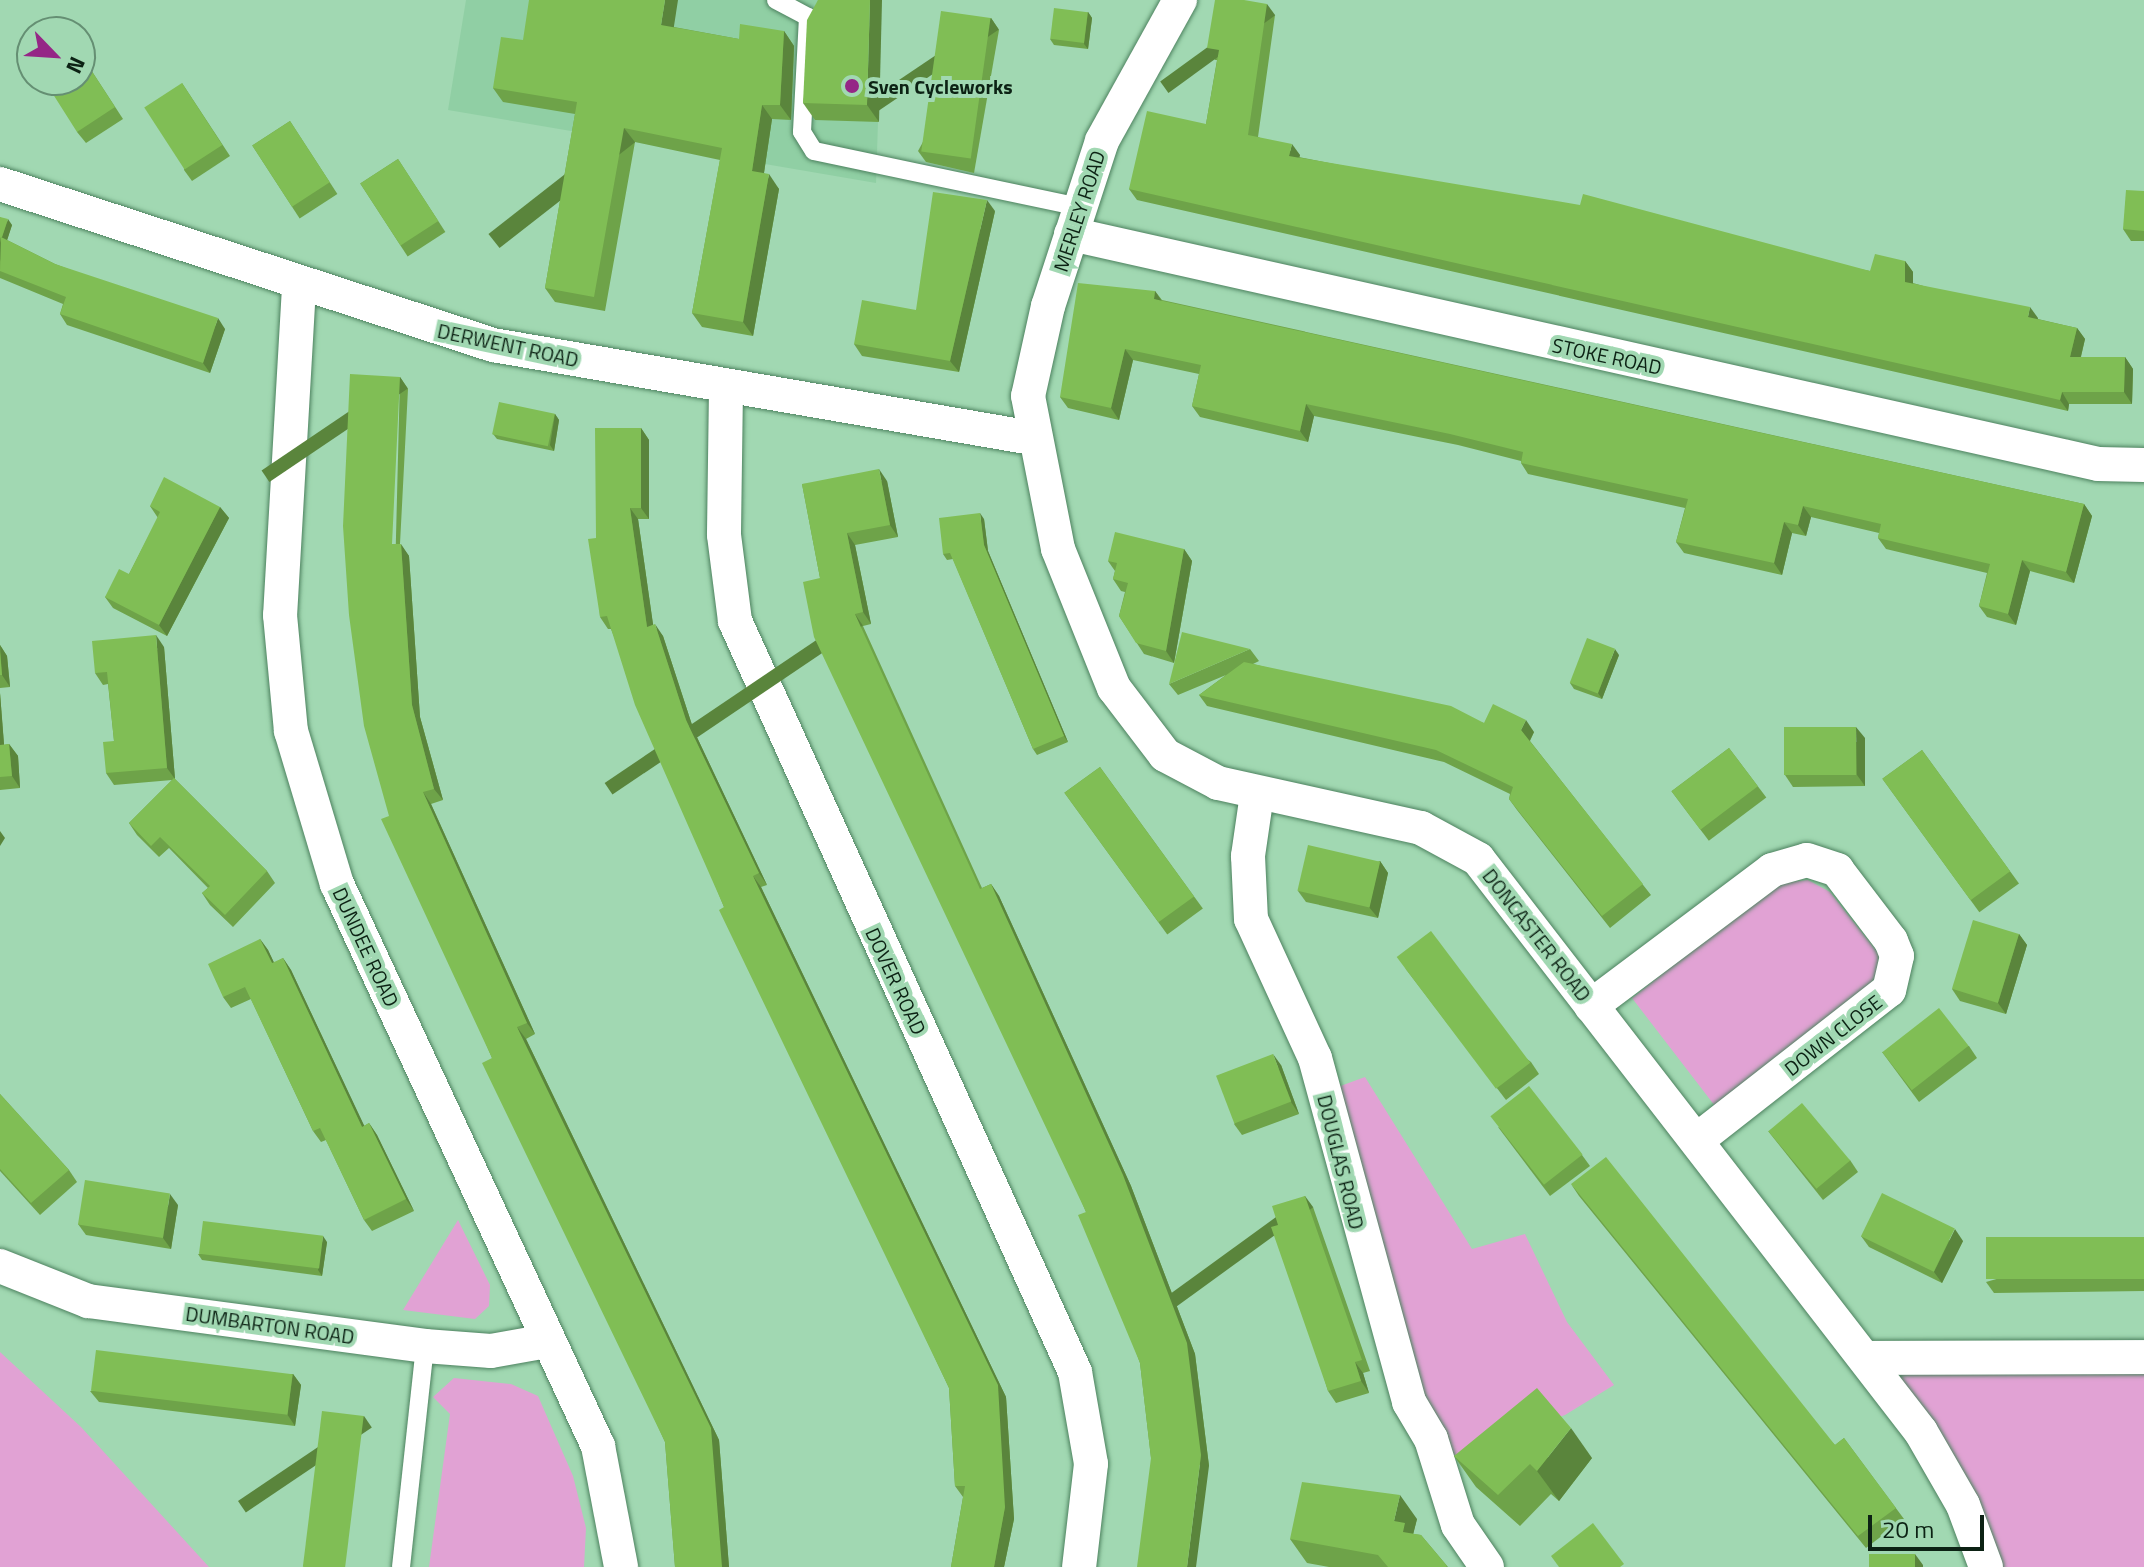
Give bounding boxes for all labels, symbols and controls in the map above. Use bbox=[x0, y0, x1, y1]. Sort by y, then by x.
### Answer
north arrow bbox=[16, 16, 96, 96]
text: N bbox=[57, 51, 95, 79]
place label: Sven Cycleworks bbox=[868, 74, 1013, 98]
marker: Sven Cycleworks bbox=[843, 77, 861, 95]
street label: MERLEY ROAD bbox=[1048, 147, 1110, 275]
street label: DERWENT ROAD bbox=[435, 318, 581, 372]
street label: STOKE ROAD bbox=[1550, 333, 1664, 379]
street label: DONCASTER ROAD bbox=[1478, 864, 1596, 1006]
street label: DUNDEE ROAD bbox=[328, 884, 404, 1010]
street label: DOVER ROAD bbox=[861, 924, 931, 1038]
street label: DOWN CLOSE bbox=[1780, 990, 1886, 1080]
street label: DOUGLAS ROAD bbox=[1313, 1092, 1369, 1232]
street label: DUMBARTON ROAD bbox=[184, 1301, 356, 1349]
scale bar bbox=[1872, 1499, 1988, 1549]
text: 20 m bbox=[1882, 1511, 1934, 1547]

